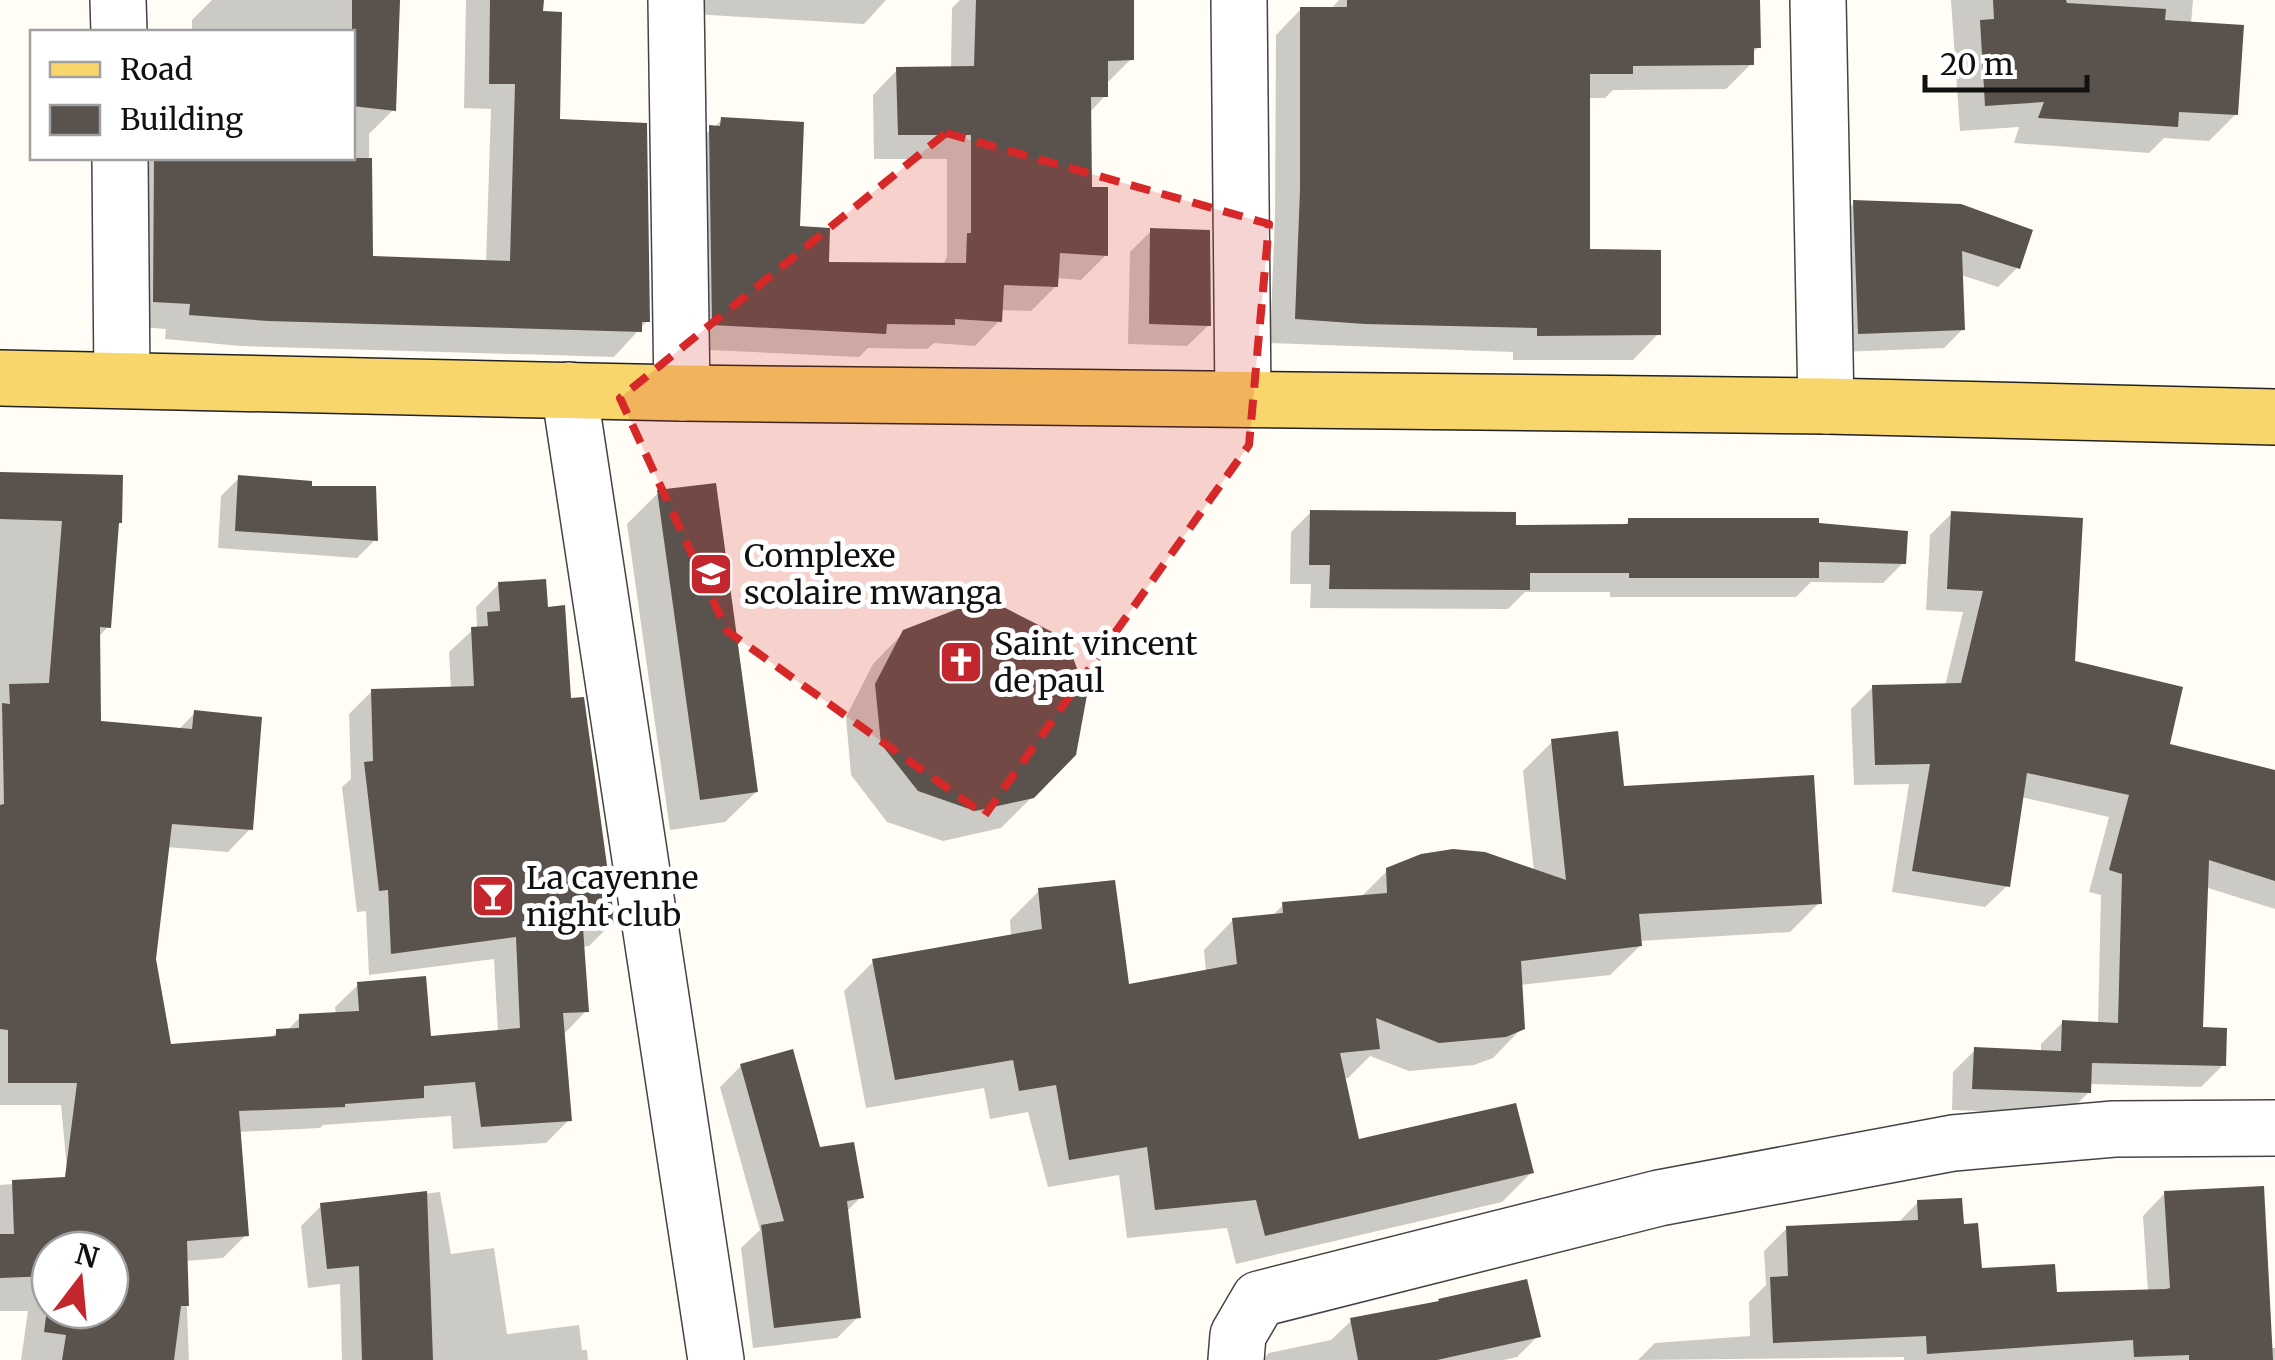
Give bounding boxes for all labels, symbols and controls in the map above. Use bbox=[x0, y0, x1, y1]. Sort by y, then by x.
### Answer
legend bbox=[30, 30, 355, 160]
scale bar bbox=[1925, 30, 2088, 92]
text: 20 m bbox=[1940, 45, 2014, 83]
text: Road bbox=[120, 50, 193, 88]
text: Building bbox=[120, 100, 243, 138]
place label: Complexe scolaire mwanga bbox=[744, 536, 1002, 613]
school or university icon: Complexe scolaire mwanga bbox=[688, 551, 734, 597]
place label: Saint vincent de paul bbox=[994, 624, 1198, 701]
church icon: Saint vincent de paul bbox=[938, 639, 984, 685]
place label: La cayenne night club bbox=[526, 858, 699, 935]
bar icon: La cayenne night club bbox=[470, 873, 516, 919]
north arrow bbox=[30, 1230, 130, 1330]
text: N bbox=[71, 1236, 102, 1276]

